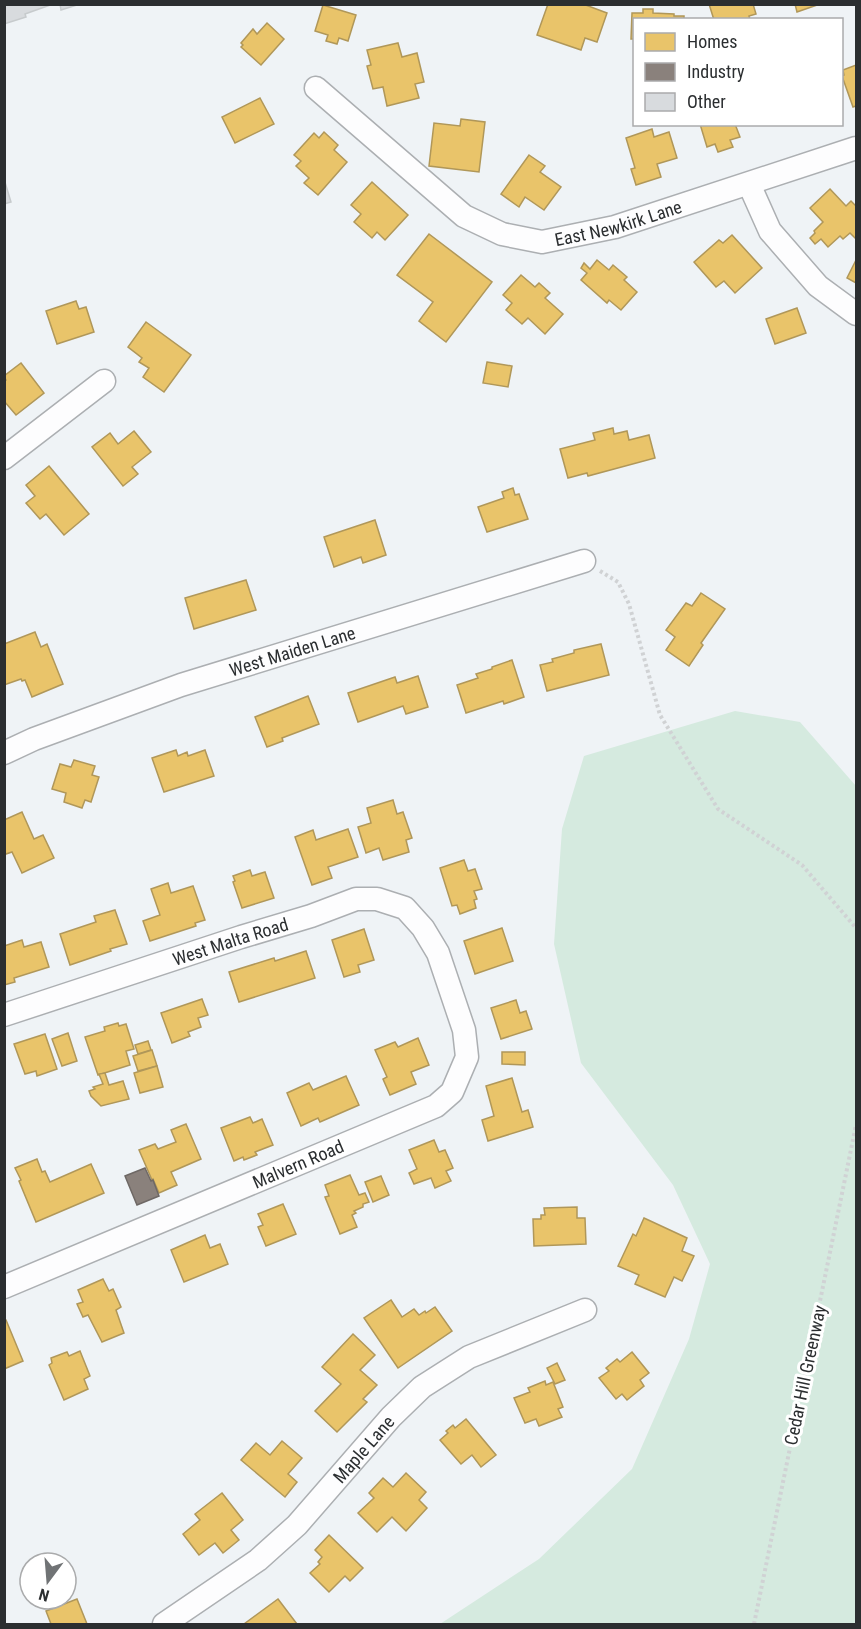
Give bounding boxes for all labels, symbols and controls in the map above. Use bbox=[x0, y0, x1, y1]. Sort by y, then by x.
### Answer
legend bbox=[633, 18, 843, 126]
text: Homes bbox=[687, 31, 737, 52]
text: Industry bbox=[687, 61, 745, 82]
text: Other bbox=[687, 91, 726, 112]
street label: East Newkirk Lane bbox=[553, 195, 684, 250]
street label: West Maiden Lane bbox=[227, 622, 358, 680]
street label: West Malta Road bbox=[170, 913, 291, 969]
street label: Malvern Road bbox=[249, 1135, 347, 1193]
street label: Cedar Hill Greenway bbox=[780, 1303, 830, 1447]
street label: Maple Lane bbox=[328, 1411, 398, 1487]
north arrow bbox=[18, 1551, 78, 1611]
text: N bbox=[37, 1584, 51, 1605]

